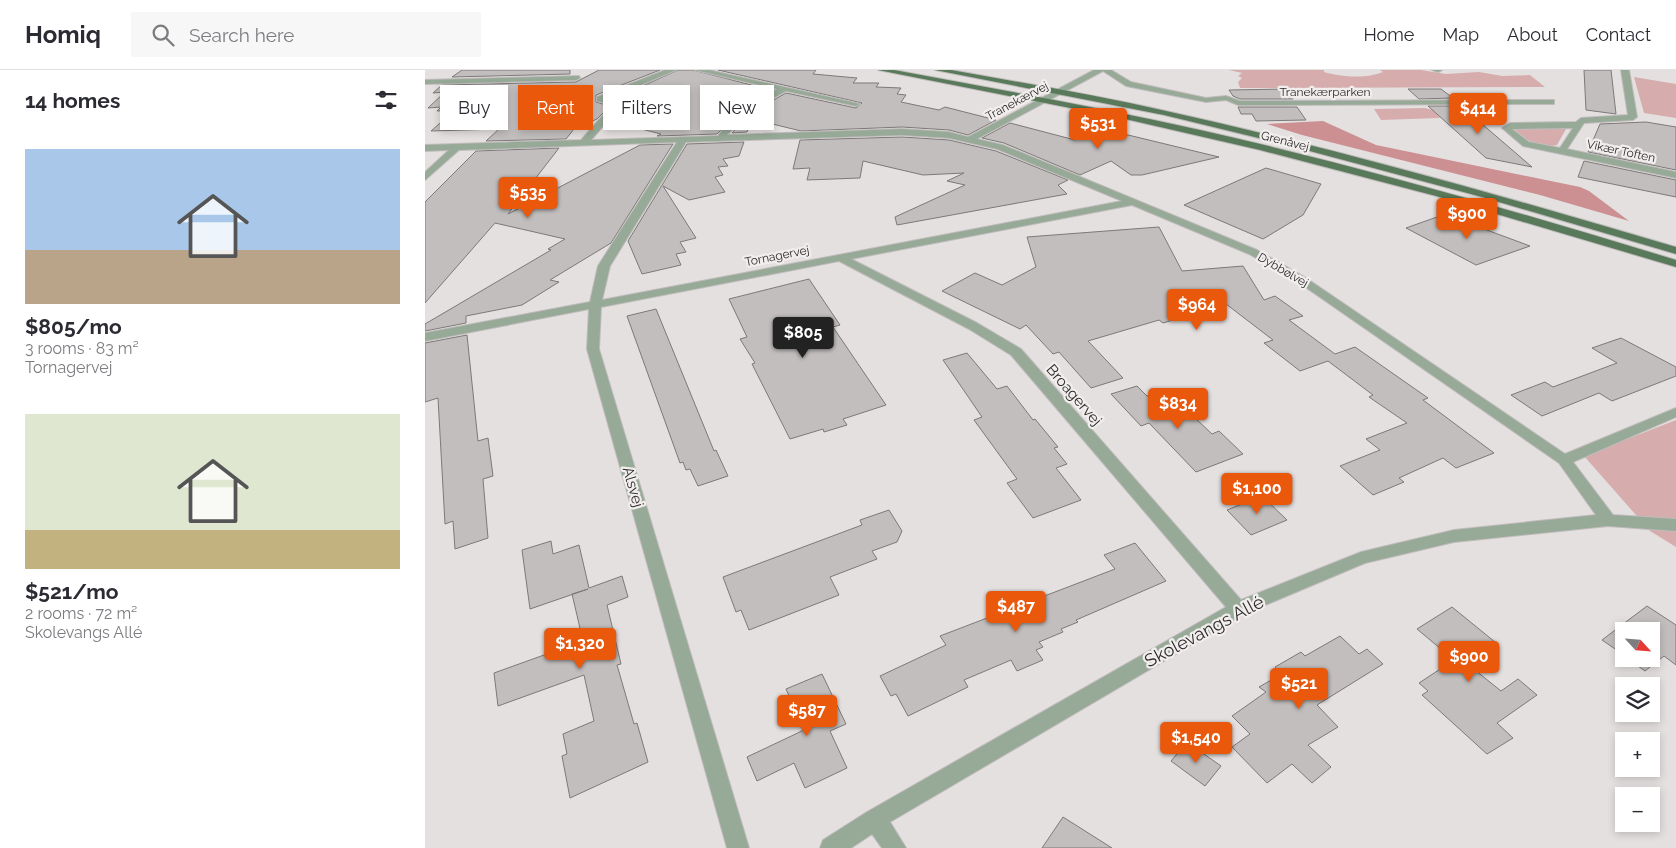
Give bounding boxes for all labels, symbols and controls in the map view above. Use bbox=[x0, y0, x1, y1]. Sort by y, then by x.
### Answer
search box bbox=[131, 12, 481, 57]
text: Homiq bbox=[25, 20, 101, 49]
icon: search bbox=[149, 21, 177, 49]
text: Search here bbox=[189, 24, 294, 46]
text: Home bbox=[1363, 24, 1414, 45]
text: Map bbox=[1442, 24, 1479, 45]
text: About bbox=[1507, 24, 1558, 45]
text: Contact bbox=[1586, 24, 1651, 45]
street label: Tranekærvej bbox=[983, 79, 1051, 123]
chip: Buy bbox=[440, 85, 508, 130]
chip: Rent bbox=[518, 85, 593, 130]
chip: Filters bbox=[603, 85, 690, 130]
chip: New bbox=[700, 85, 774, 130]
street label: Tranekærparken bbox=[1280, 85, 1370, 99]
icon: filters bbox=[372, 86, 400, 114]
text: 14 homes bbox=[25, 88, 120, 113]
pin: $414 bbox=[1448, 92, 1508, 135]
text: $414 bbox=[1460, 99, 1496, 118]
pin: $531 bbox=[1068, 108, 1128, 150]
text: $531 bbox=[1080, 114, 1116, 133]
street label: Grenåvej bbox=[1260, 128, 1310, 154]
street label: Vikær Toften bbox=[1585, 137, 1657, 165]
pin: $535 bbox=[498, 176, 558, 219]
icon: home bbox=[168, 181, 258, 271]
text: $535 bbox=[510, 183, 546, 202]
pin: $900 bbox=[1437, 198, 1497, 240]
text: $900 bbox=[1447, 204, 1487, 223]
street label: Tornagervej bbox=[744, 243, 810, 269]
street label: Dybbølvej bbox=[1255, 250, 1311, 290]
pin: $964 bbox=[1167, 288, 1227, 331]
text: $964 bbox=[1178, 295, 1216, 314]
text: $805/mo bbox=[25, 314, 122, 339]
pin: $805 bbox=[773, 316, 833, 359]
text: $805 bbox=[784, 323, 822, 342]
text: 3 rooms · 83 m² bbox=[25, 339, 139, 358]
text: Tornagervej bbox=[25, 358, 112, 377]
street label: Broagervej bbox=[1042, 361, 1106, 429]
pin: $834 bbox=[1148, 388, 1208, 430]
text: $834 bbox=[1159, 394, 1197, 413]
icon: home bbox=[168, 446, 258, 536]
street label: Alsvej bbox=[619, 465, 647, 509]
pin: $1,100 bbox=[1216, 472, 1298, 515]
text: $1,100 bbox=[1232, 479, 1282, 498]
text: $521/mo bbox=[25, 579, 118, 604]
pin: $487 bbox=[986, 590, 1046, 633]
street label: Skolevangs Allé bbox=[1141, 591, 1268, 671]
text: $487 bbox=[997, 597, 1035, 616]
text: 2 rooms · 72 m² bbox=[25, 604, 137, 623]
north arrow bbox=[1615, 622, 1660, 668]
map controls bbox=[1615, 622, 1660, 832]
text: Skolevangs Allé bbox=[25, 623, 142, 642]
pin: $1,320 bbox=[539, 628, 621, 670]
text: $1,320 bbox=[555, 634, 605, 653]
pin: $900 bbox=[1439, 640, 1499, 683]
text: $900 bbox=[1449, 647, 1489, 666]
pin: $521 bbox=[1269, 668, 1329, 710]
text: $521 bbox=[1281, 674, 1317, 693]
button: layers bbox=[1615, 677, 1660, 722]
pin: $587 bbox=[777, 694, 837, 737]
text: $587 bbox=[788, 701, 826, 720]
pin: $1,540 bbox=[1155, 722, 1237, 764]
text: $1,540 bbox=[1171, 728, 1221, 747]
button: + bbox=[1615, 732, 1660, 777]
button: − bbox=[1615, 787, 1660, 832]

